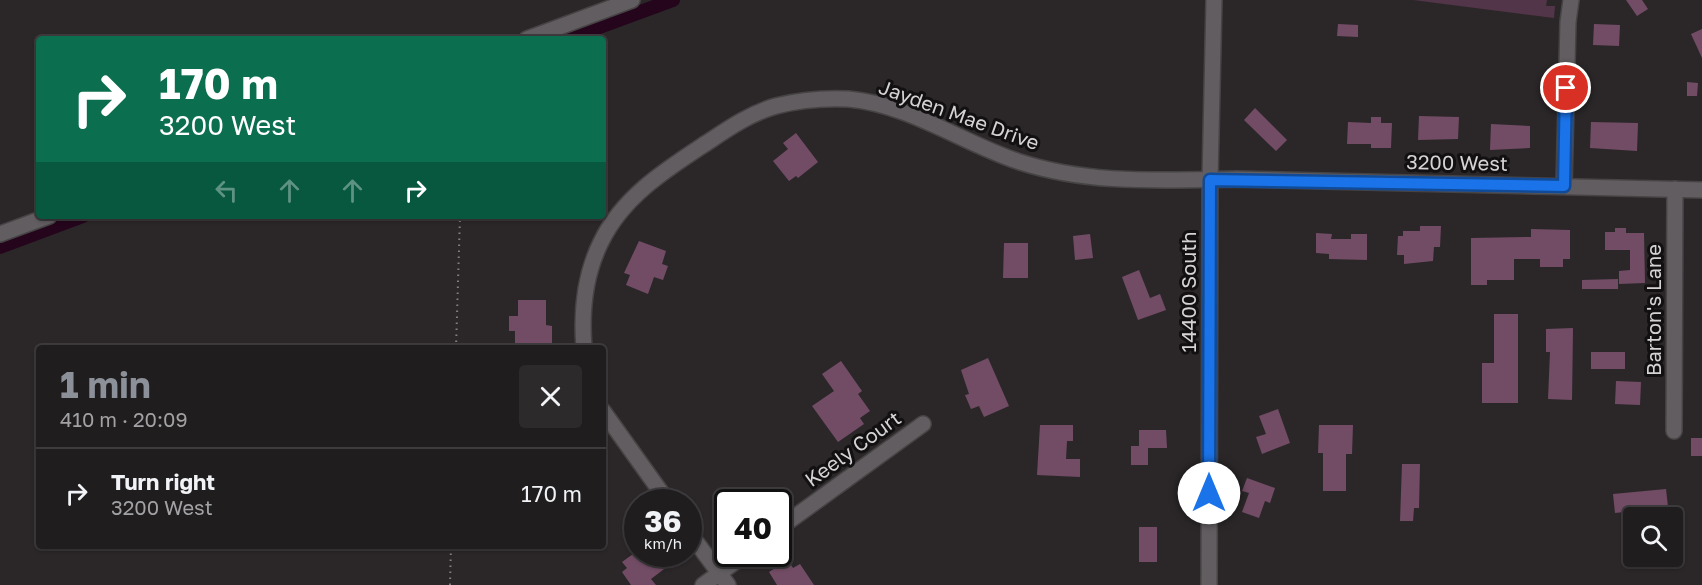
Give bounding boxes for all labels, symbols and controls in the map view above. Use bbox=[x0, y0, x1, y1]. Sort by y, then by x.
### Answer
text: 170 m bbox=[159, 58, 278, 108]
icon: right bbox=[60, 60, 138, 138]
pin bbox=[1540, 62, 1591, 113]
icon: arrive bbox=[1549, 71, 1582, 104]
street label: Jayden Mae Drive bbox=[876, 74, 1043, 154]
text: 3200 West bbox=[159, 109, 296, 141]
street label: 3200 West bbox=[1406, 149, 1508, 175]
icon: left bbox=[210, 174, 243, 207]
icon: ahead bbox=[273, 174, 306, 207]
icon: ahead bbox=[336, 174, 369, 207]
icon: right bbox=[399, 174, 432, 207]
street label: 14400 South bbox=[1176, 231, 1200, 353]
street label: Barton's Lane bbox=[1641, 244, 1665, 376]
text: 1 min bbox=[60, 363, 151, 406]
button: close bbox=[519, 365, 582, 428]
street label: Keely Court bbox=[800, 405, 905, 491]
text: 410 m · 20:09 bbox=[60, 407, 188, 431]
position arrow bbox=[1177, 461, 1241, 525]
text: Turn right bbox=[111, 468, 215, 495]
icon: right bbox=[60, 477, 93, 510]
text: 170 m bbox=[521, 480, 582, 507]
speed limit sign: 40 bbox=[714, 489, 792, 567]
text: 3200 West bbox=[111, 495, 213, 519]
text: 36 bbox=[644, 503, 682, 539]
map controls bbox=[1623, 507, 1683, 567]
button: search bbox=[1623, 507, 1683, 567]
text: km/h bbox=[644, 534, 682, 552]

